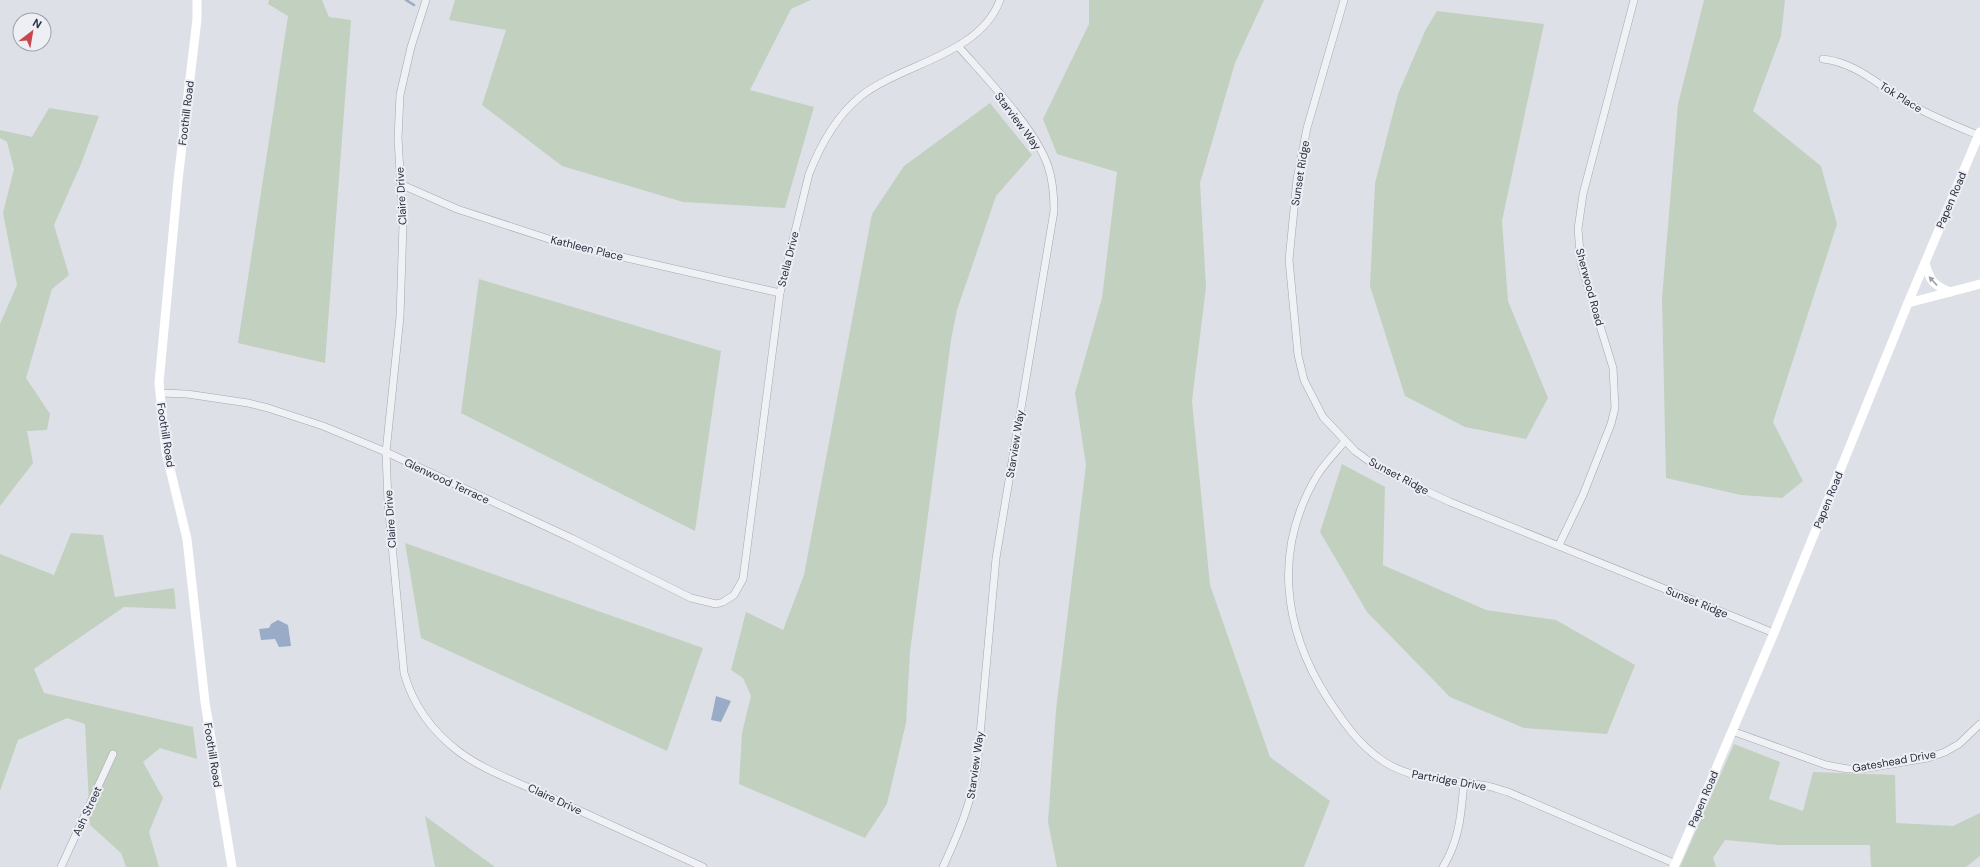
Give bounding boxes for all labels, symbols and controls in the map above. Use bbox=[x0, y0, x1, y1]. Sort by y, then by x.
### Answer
north arrow bbox=[12, 12, 52, 52]
text: N bbox=[30, 15, 44, 31]
street label: Tok Place bbox=[1877, 78, 1925, 116]
street label: Foothill Road bbox=[175, 80, 197, 146]
street label: Starview Way bbox=[992, 89, 1044, 153]
street label: Sunset Ridge bbox=[1288, 139, 1312, 207]
street label: Claire Drive bbox=[392, 167, 410, 225]
street label: Papen Road bbox=[1933, 170, 1969, 230]
street label: Stella Drive bbox=[774, 230, 802, 288]
street label: Kathleen Place bbox=[549, 232, 625, 264]
street label: Sherwood Road bbox=[1573, 247, 1607, 327]
one-way arrow bbox=[1928, 276, 1938, 286]
street label: Foothill Road bbox=[154, 402, 178, 468]
street label: Starview Way bbox=[1003, 409, 1027, 479]
street label: Sunset Ridge bbox=[1367, 454, 1431, 498]
street label: Glenwood Terrace bbox=[402, 455, 492, 507]
street label: Papen Road bbox=[1810, 469, 1846, 530]
street label: Claire Drive bbox=[381, 490, 399, 548]
street label: Sunset Ridge bbox=[1664, 583, 1730, 621]
street label: Foothill Road bbox=[201, 722, 225, 788]
street label: Starview Way bbox=[963, 730, 987, 800]
street label: Gateshead Drive bbox=[1851, 747, 1937, 775]
street label: Partridge Drive bbox=[1411, 767, 1487, 793]
street label: Papen Road bbox=[1685, 769, 1721, 829]
street label: Claire Drive bbox=[526, 780, 584, 818]
street label: Ash Street bbox=[69, 784, 105, 838]

